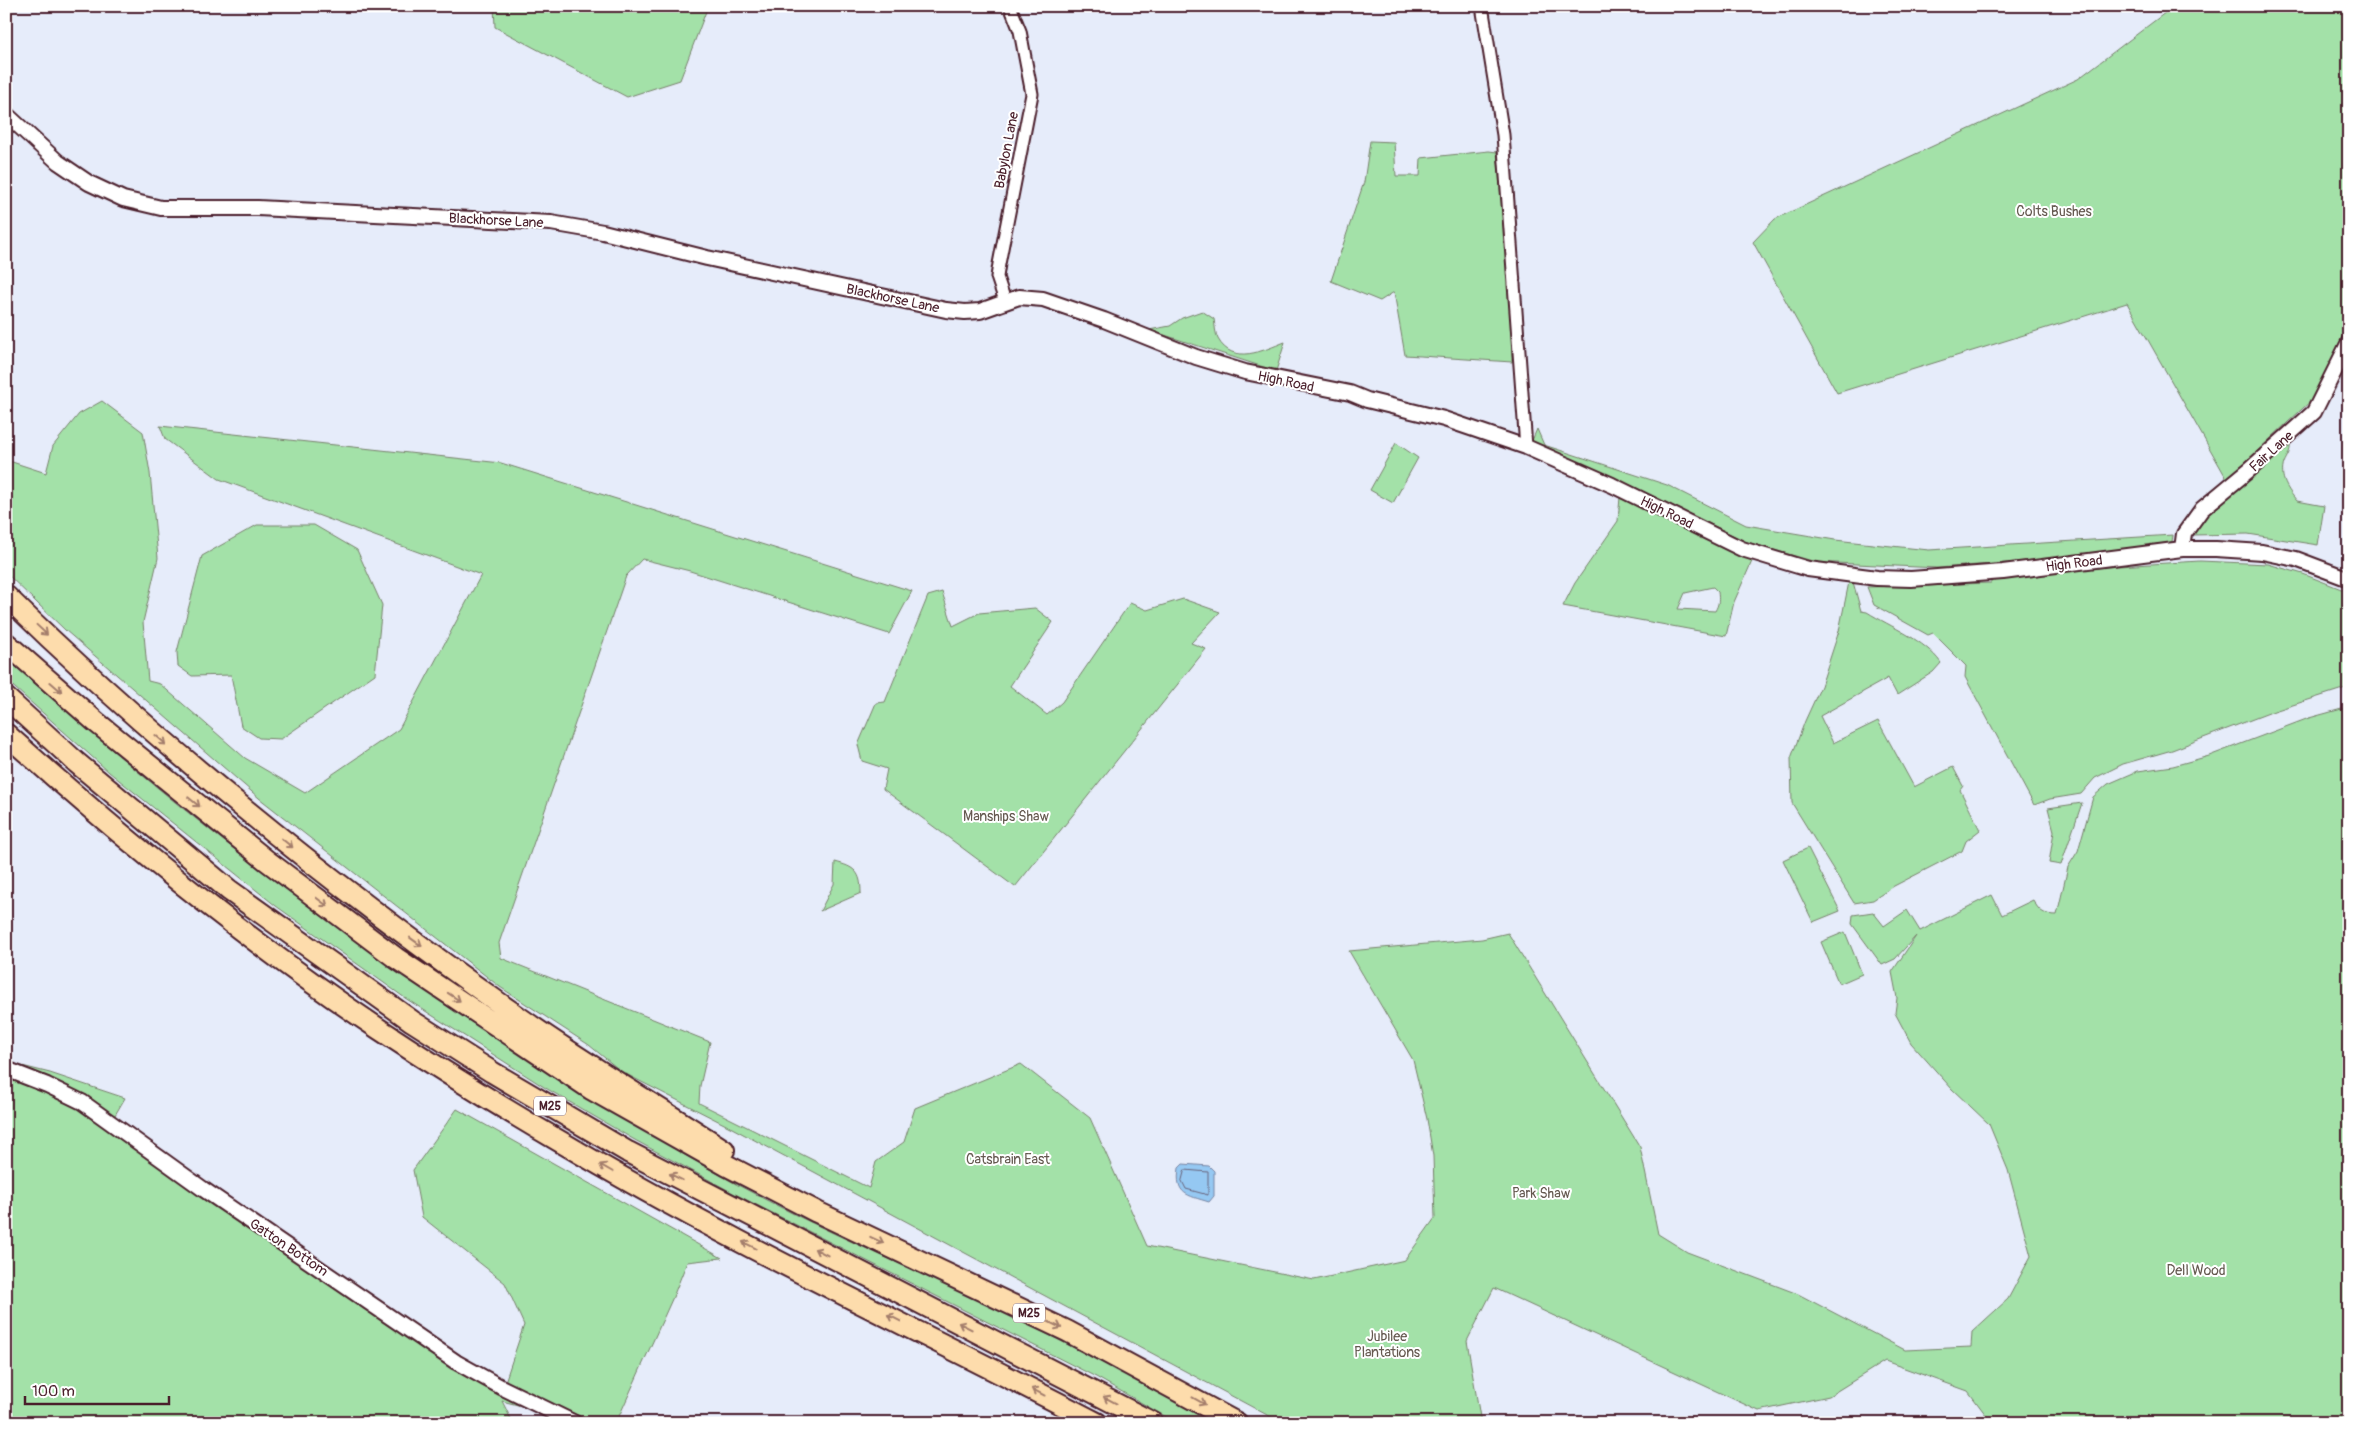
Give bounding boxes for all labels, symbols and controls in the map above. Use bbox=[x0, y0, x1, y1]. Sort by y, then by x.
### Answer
street label: Babylon Lane bbox=[991, 110, 1022, 190]
park label: Colts Bushes bbox=[2016, 203, 2092, 220]
street label: Blackhorse Lane bbox=[448, 210, 544, 231]
street label: Blackhorse Lane bbox=[845, 280, 941, 317]
street label: High Road bbox=[1256, 367, 1316, 396]
street label: Fair Lane bbox=[2246, 427, 2297, 476]
street label: High Road bbox=[1637, 492, 1696, 533]
street label: High Road bbox=[2045, 552, 2104, 575]
one-way arrow bbox=[35, 624, 48, 636]
one-way arrow bbox=[49, 681, 62, 692]
one-way arrow bbox=[155, 734, 168, 746]
one-way arrow bbox=[188, 796, 201, 807]
park label: Manships Shaw bbox=[963, 808, 1049, 825]
one-way arrow bbox=[280, 838, 293, 849]
one-way arrow bbox=[315, 897, 328, 908]
one-way arrow bbox=[408, 937, 422, 947]
one-way arrow bbox=[446, 992, 460, 1002]
road number: M25 bbox=[534, 1096, 566, 1116]
park label: Catsbrain East bbox=[966, 1151, 1050, 1168]
one-way arrow bbox=[598, 1163, 613, 1173]
one-way arrow bbox=[669, 1172, 684, 1181]
park label: Park Shaw bbox=[1512, 1185, 1571, 1202]
street label: Gatton Bottom bbox=[246, 1215, 331, 1280]
one-way arrow bbox=[869, 1236, 884, 1246]
one-way arrow bbox=[742, 1240, 757, 1249]
one-way arrow bbox=[813, 1247, 828, 1257]
park label: Dell Wood bbox=[2166, 1262, 2226, 1279]
road number: M25 bbox=[1013, 1304, 1045, 1322]
one-way arrow bbox=[886, 1313, 901, 1323]
one-way arrow bbox=[958, 1321, 973, 1330]
one-way arrow bbox=[1047, 1321, 1062, 1330]
park label: Jubilee Plantations bbox=[1354, 1328, 1421, 1361]
scale bar bbox=[25, 1374, 169, 1406]
text: 100 m bbox=[32, 1382, 75, 1401]
one-way arrow bbox=[1031, 1387, 1046, 1397]
one-way arrow bbox=[1102, 1395, 1117, 1405]
one-way arrow bbox=[1191, 1396, 1206, 1406]

